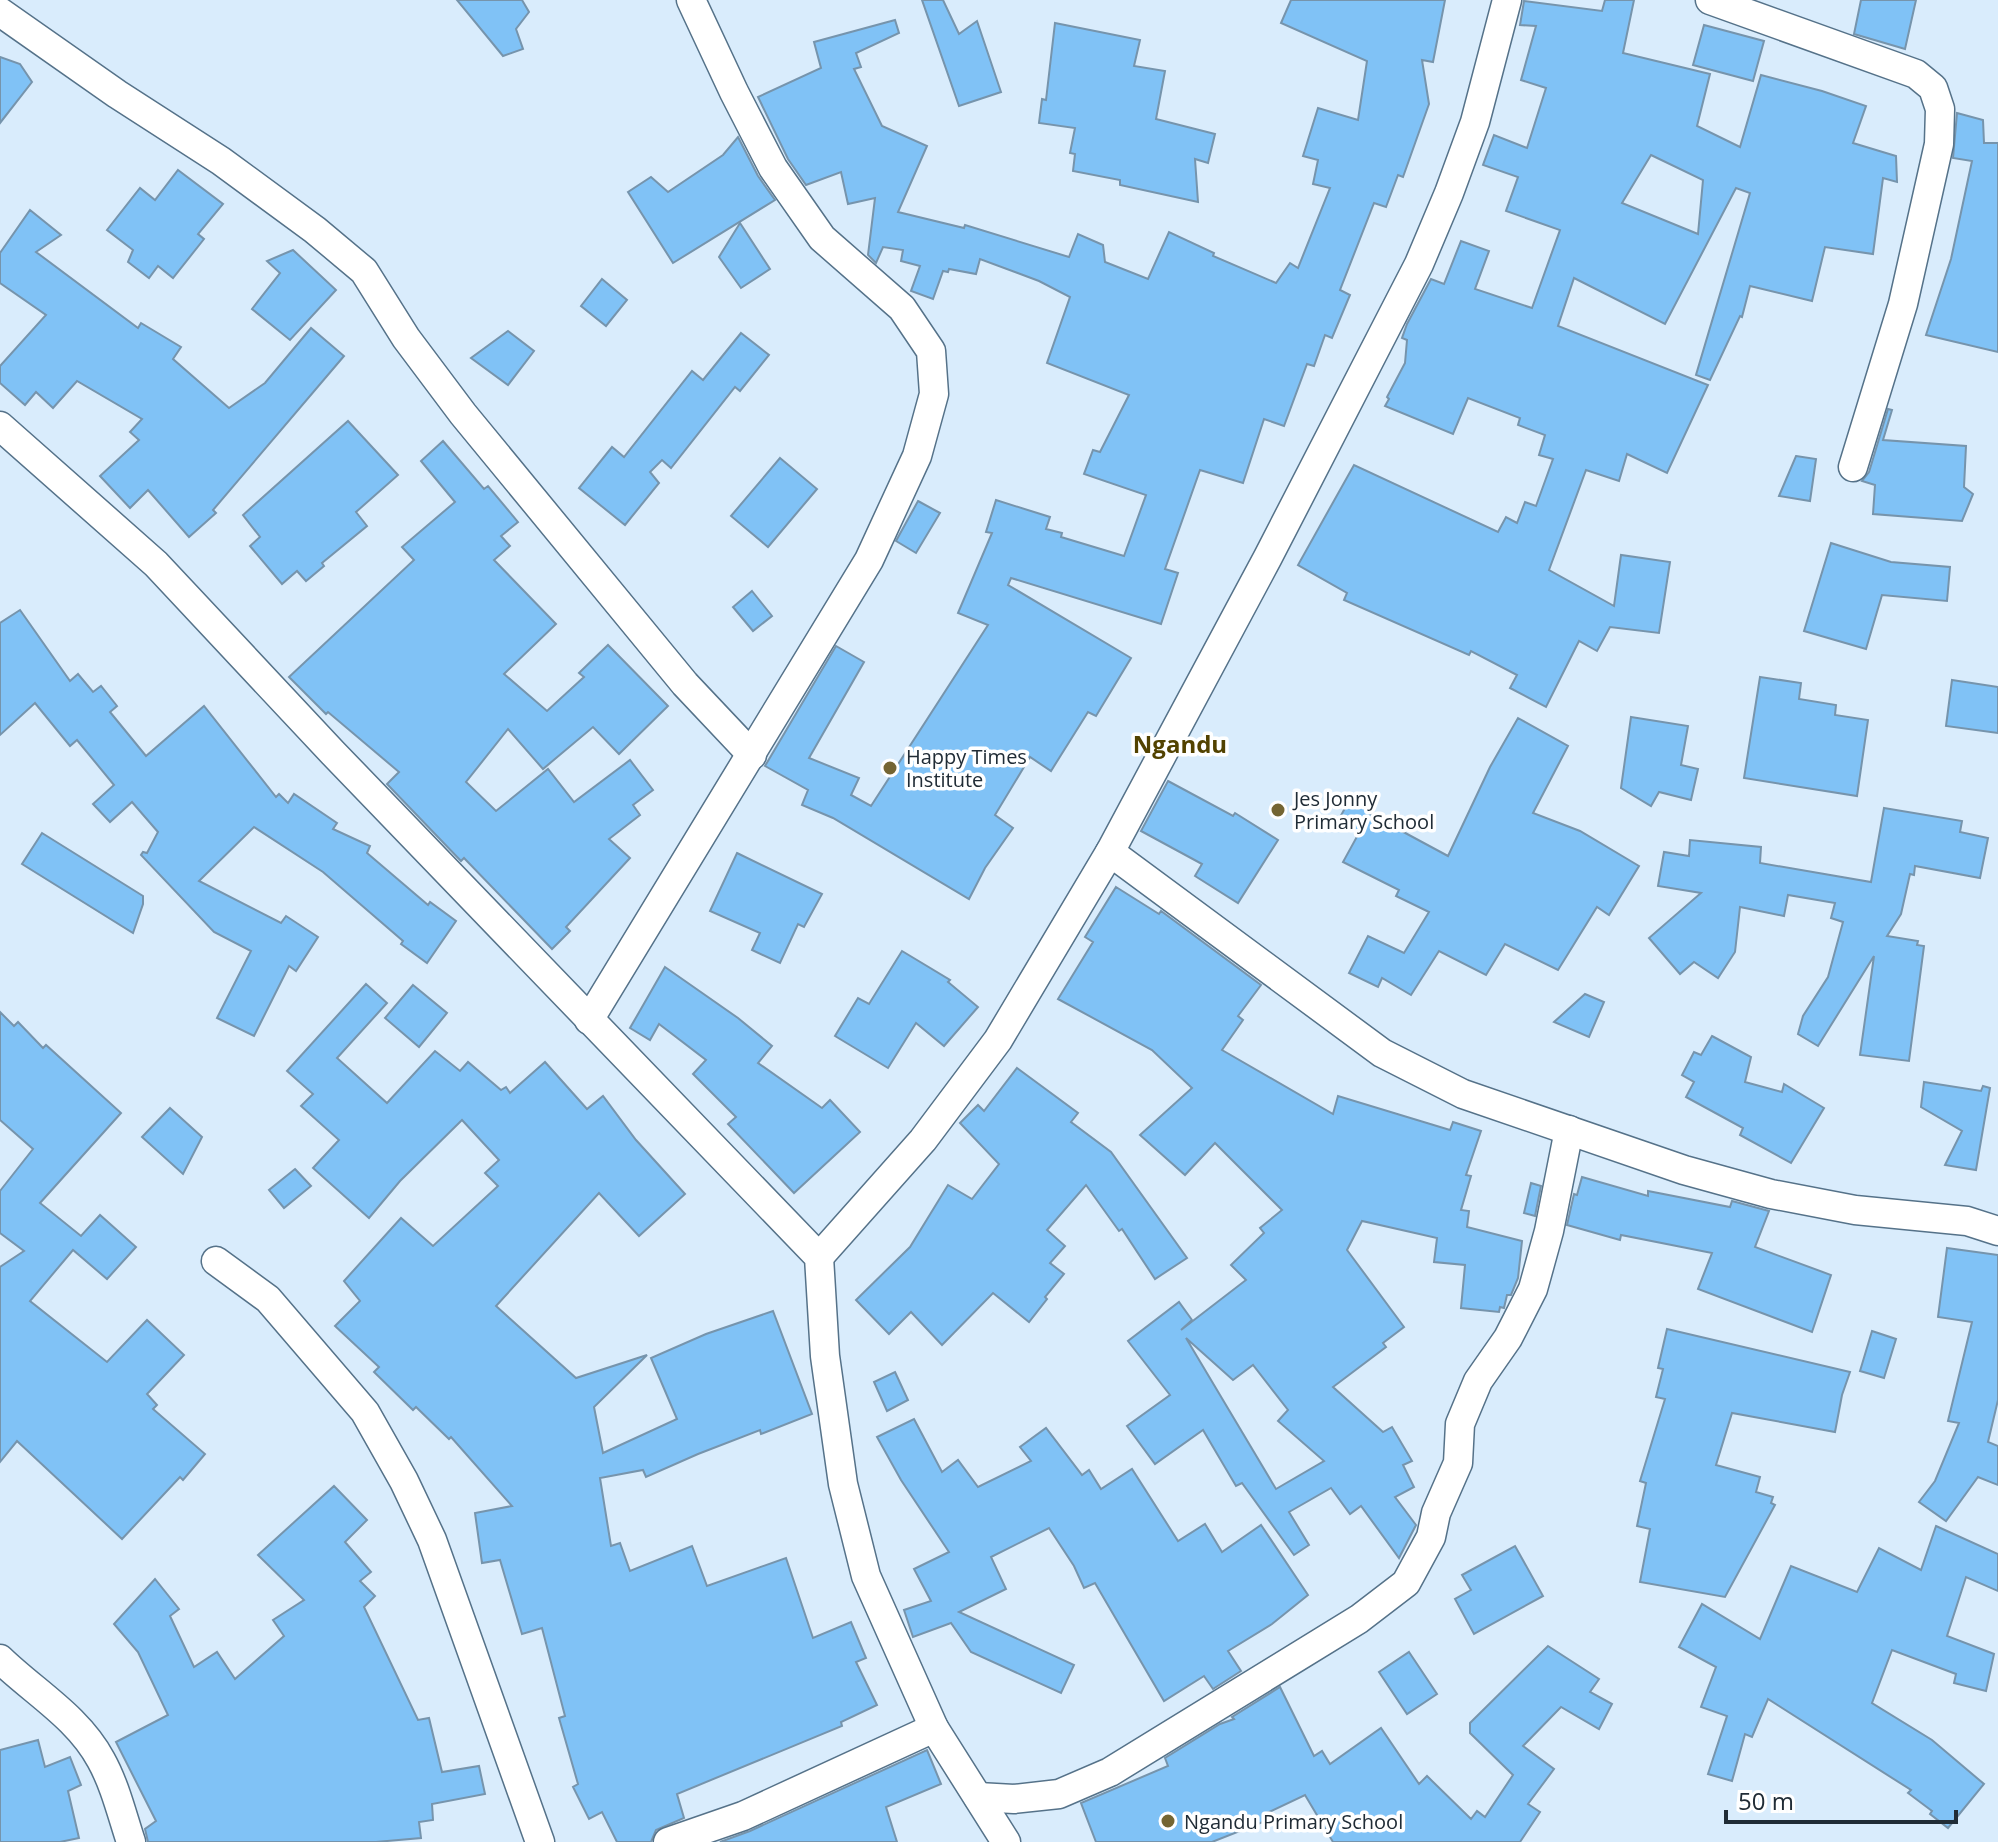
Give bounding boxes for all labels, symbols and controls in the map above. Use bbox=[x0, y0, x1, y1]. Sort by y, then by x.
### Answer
district label: Ngandu bbox=[1133, 727, 1227, 760]
place label: Happy Times Institute bbox=[906, 743, 1027, 793]
marker: Happy Times Institute bbox=[881, 759, 899, 777]
place label: Jes Jonny Primary School bbox=[1292, 785, 1434, 835]
marker: Jes Jonny Primary School bbox=[1269, 801, 1287, 819]
scale bar bbox=[1726, 1774, 1956, 1824]
text: 50 m bbox=[1738, 1784, 1794, 1817]
place label: Ngandu Primary School bbox=[1184, 1808, 1403, 1835]
marker: Ngandu Primary School bbox=[1159, 1812, 1177, 1830]

